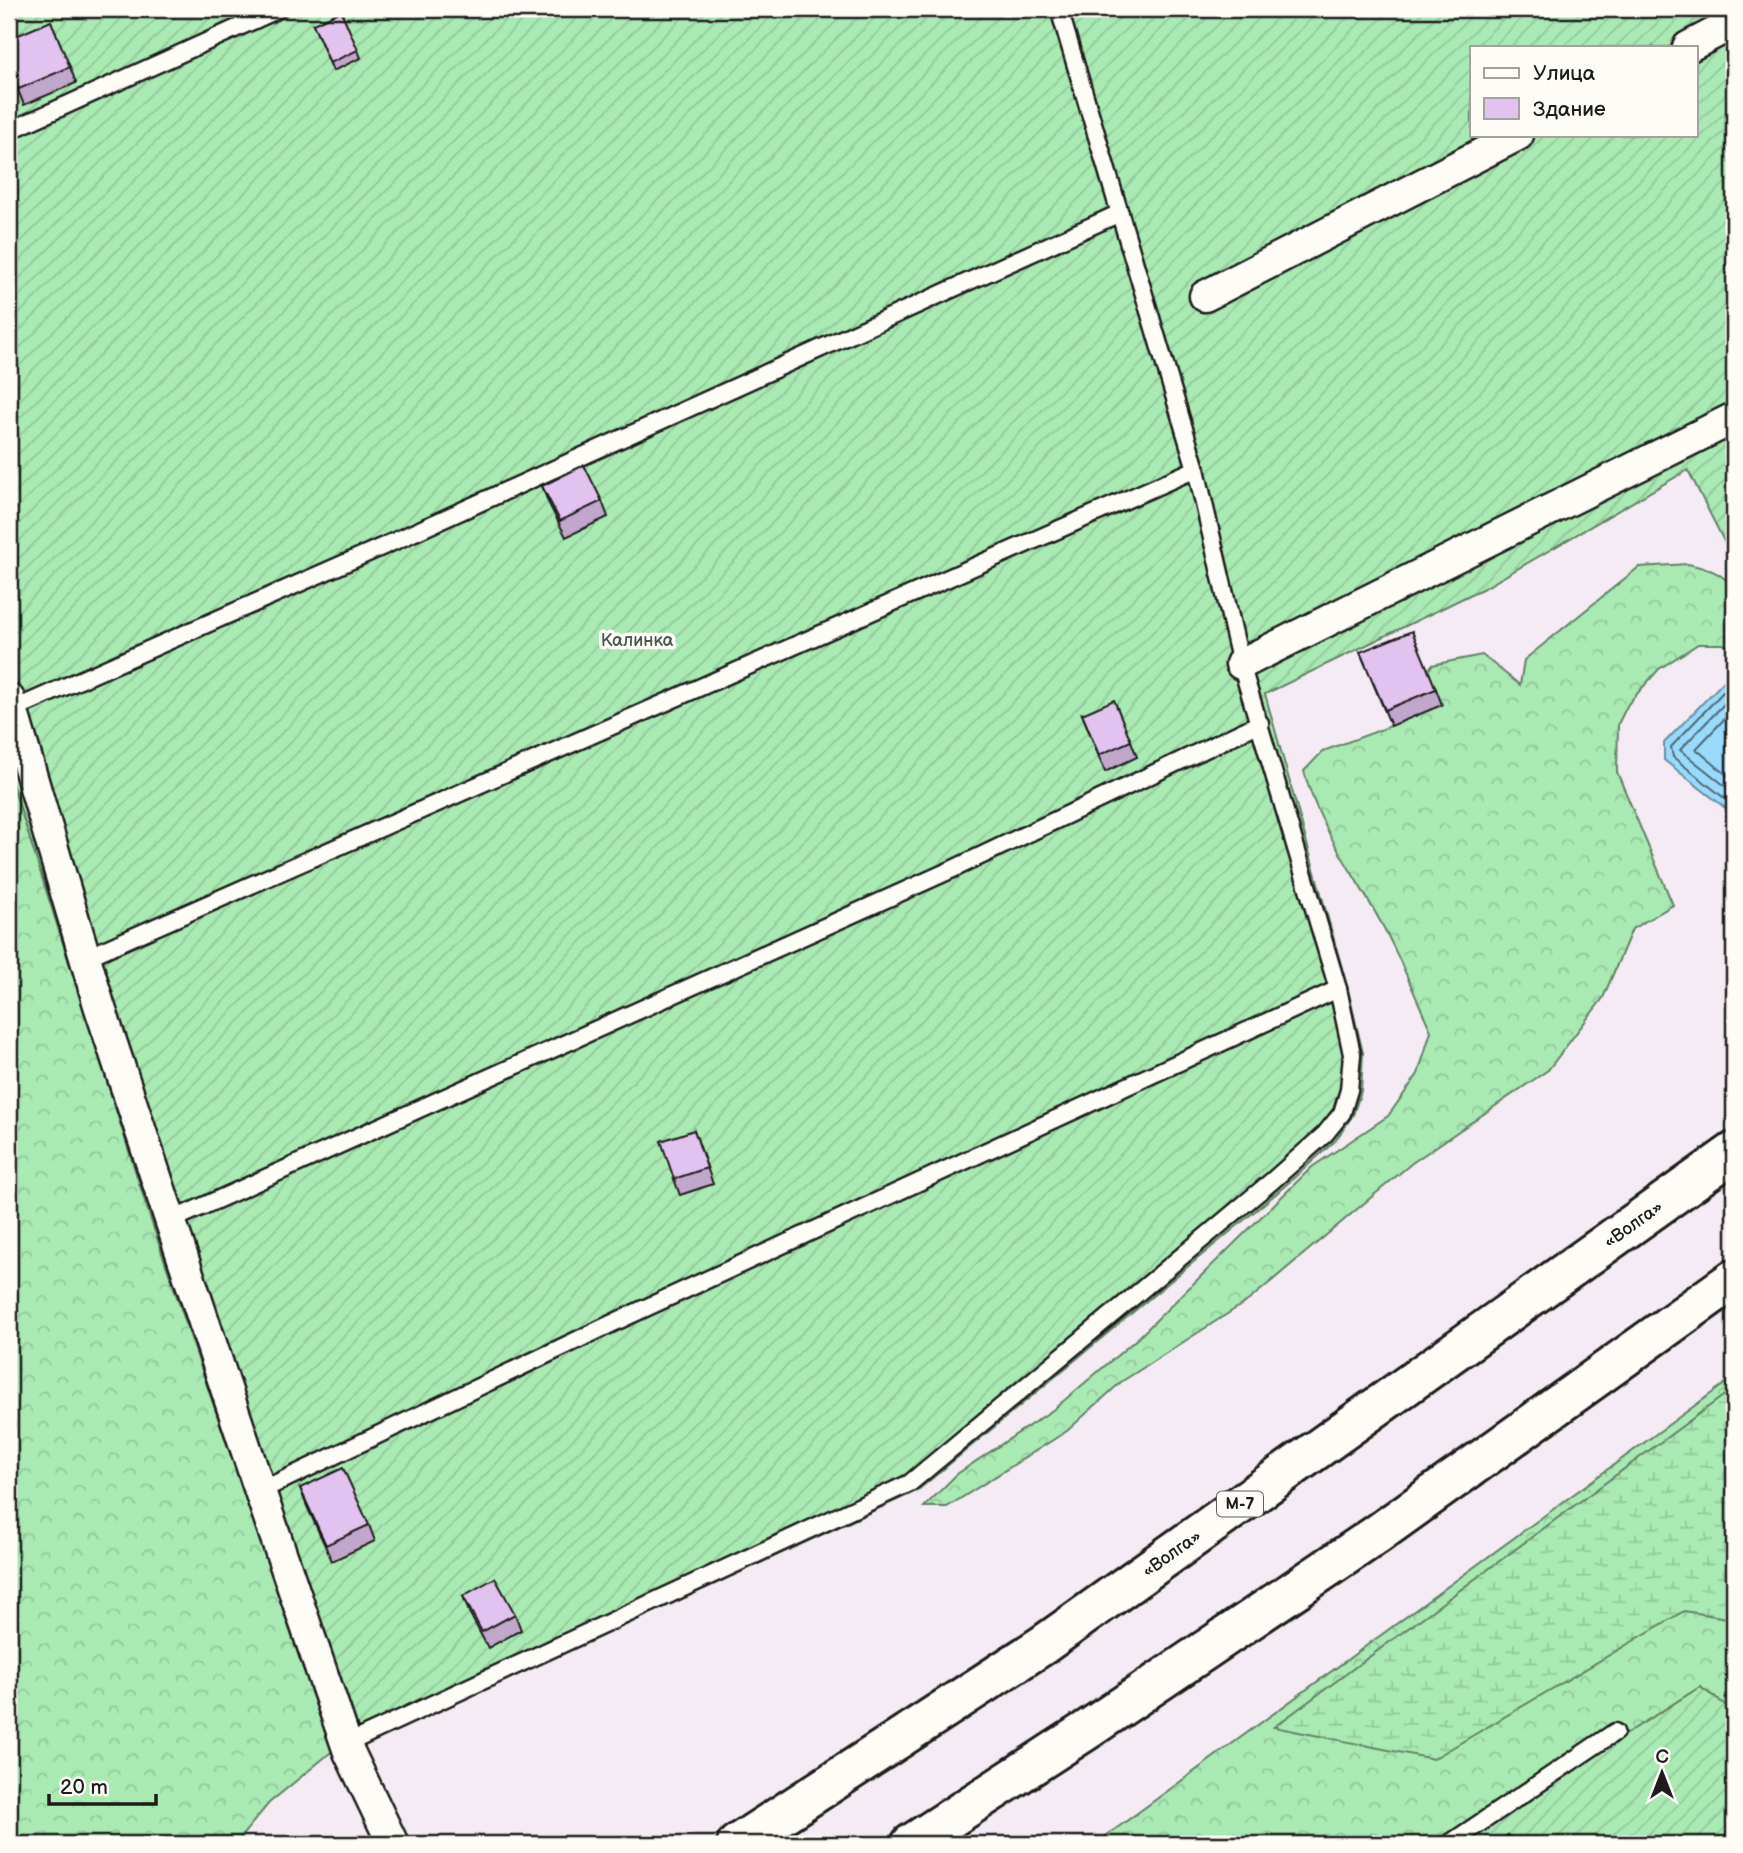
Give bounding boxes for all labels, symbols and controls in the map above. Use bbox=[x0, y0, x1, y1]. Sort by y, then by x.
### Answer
legend bbox=[1470, 46, 1698, 136]
text: Улица bbox=[1533, 61, 1596, 86]
text: Здание bbox=[1533, 97, 1606, 122]
park label: Калинка bbox=[601, 630, 674, 651]
street label: «Волга» bbox=[1600, 1196, 1667, 1252]
road number: М-7 bbox=[1217, 1492, 1263, 1516]
street label: «Волга» bbox=[1138, 1525, 1205, 1581]
north arrow bbox=[1628, 1738, 1698, 1808]
text: С bbox=[1655, 1746, 1669, 1769]
scale bar bbox=[49, 1762, 156, 1806]
text: 20 m bbox=[60, 1775, 108, 1800]

